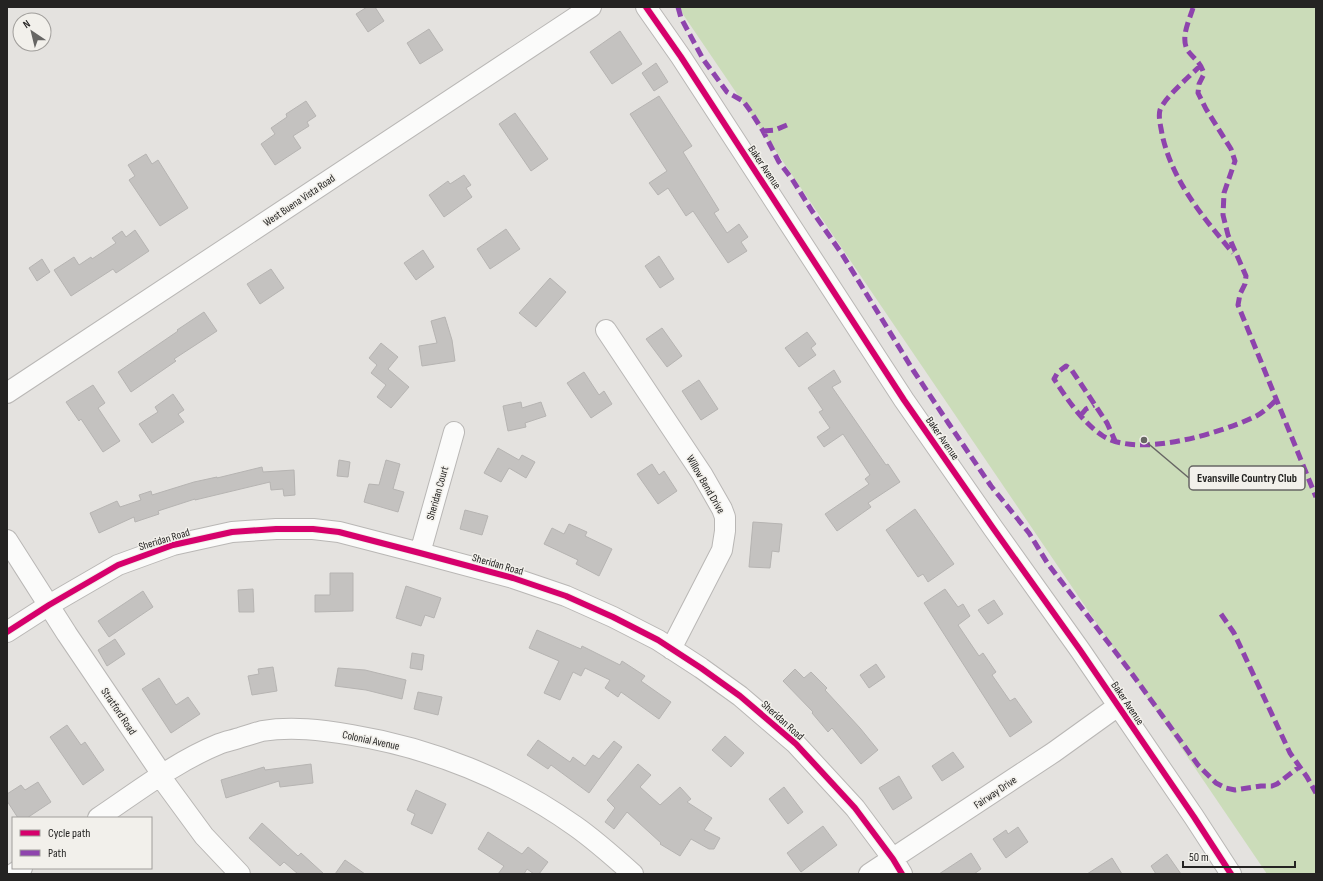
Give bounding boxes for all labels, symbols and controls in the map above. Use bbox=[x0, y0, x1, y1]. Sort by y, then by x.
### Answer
north arrow bbox=[12, 12, 52, 52]
text: N bbox=[20, 17, 33, 31]
street label: Baker Avenue bbox=[745, 143, 784, 191]
street label: West Buena Vista Road bbox=[261, 171, 338, 229]
street label: Baker Avenue bbox=[923, 414, 962, 462]
street label: Willow Bend Drive bbox=[684, 453, 728, 516]
street label: Sheridan Court bbox=[424, 464, 452, 522]
callout: Evansville Country Club bbox=[1189, 466, 1305, 490]
text: Evansville Country Club bbox=[1197, 471, 1297, 486]
street label: Sheridan Road bbox=[137, 525, 192, 553]
street label: Sheridan Road bbox=[471, 551, 525, 578]
street label: Baker Avenue bbox=[1108, 679, 1147, 727]
street label: Stratford Road bbox=[98, 685, 139, 738]
street label: Sheridan Road bbox=[759, 698, 807, 743]
street label: Colonial Avenue bbox=[341, 728, 401, 753]
street label: Fairway Drive bbox=[971, 773, 1019, 811]
legend bbox=[12, 817, 152, 869]
text: Cycle path bbox=[48, 826, 90, 841]
scale bar bbox=[1183, 843, 1295, 869]
text: Path bbox=[48, 846, 66, 861]
text: 50 m bbox=[1189, 850, 1209, 865]

